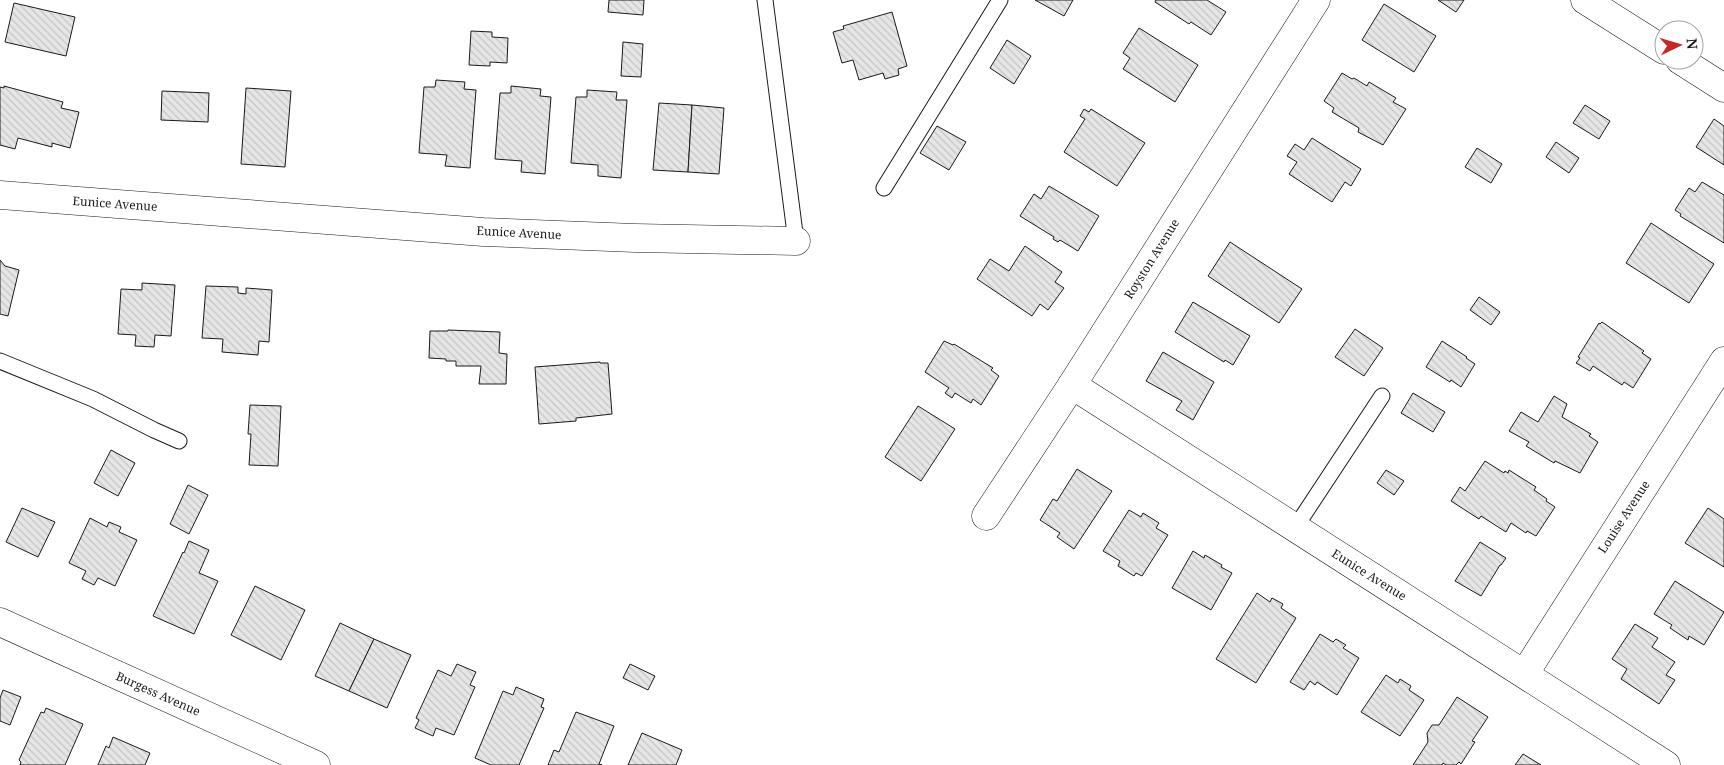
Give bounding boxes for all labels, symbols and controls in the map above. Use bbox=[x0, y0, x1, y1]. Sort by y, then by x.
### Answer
north arrow bbox=[1654, 20, 1704, 70]
text: N bbox=[1683, 37, 1702, 50]
street label: Eunice Avenue bbox=[72, 192, 158, 215]
street label: Royston Avenue bbox=[1120, 215, 1183, 302]
street label: Eunice Avenue bbox=[476, 222, 562, 243]
street label: Louise Avenue bbox=[1594, 477, 1654, 556]
street label: Eunice Avenue bbox=[1329, 545, 1410, 604]
street label: Burgess Avenue bbox=[113, 667, 203, 720]

